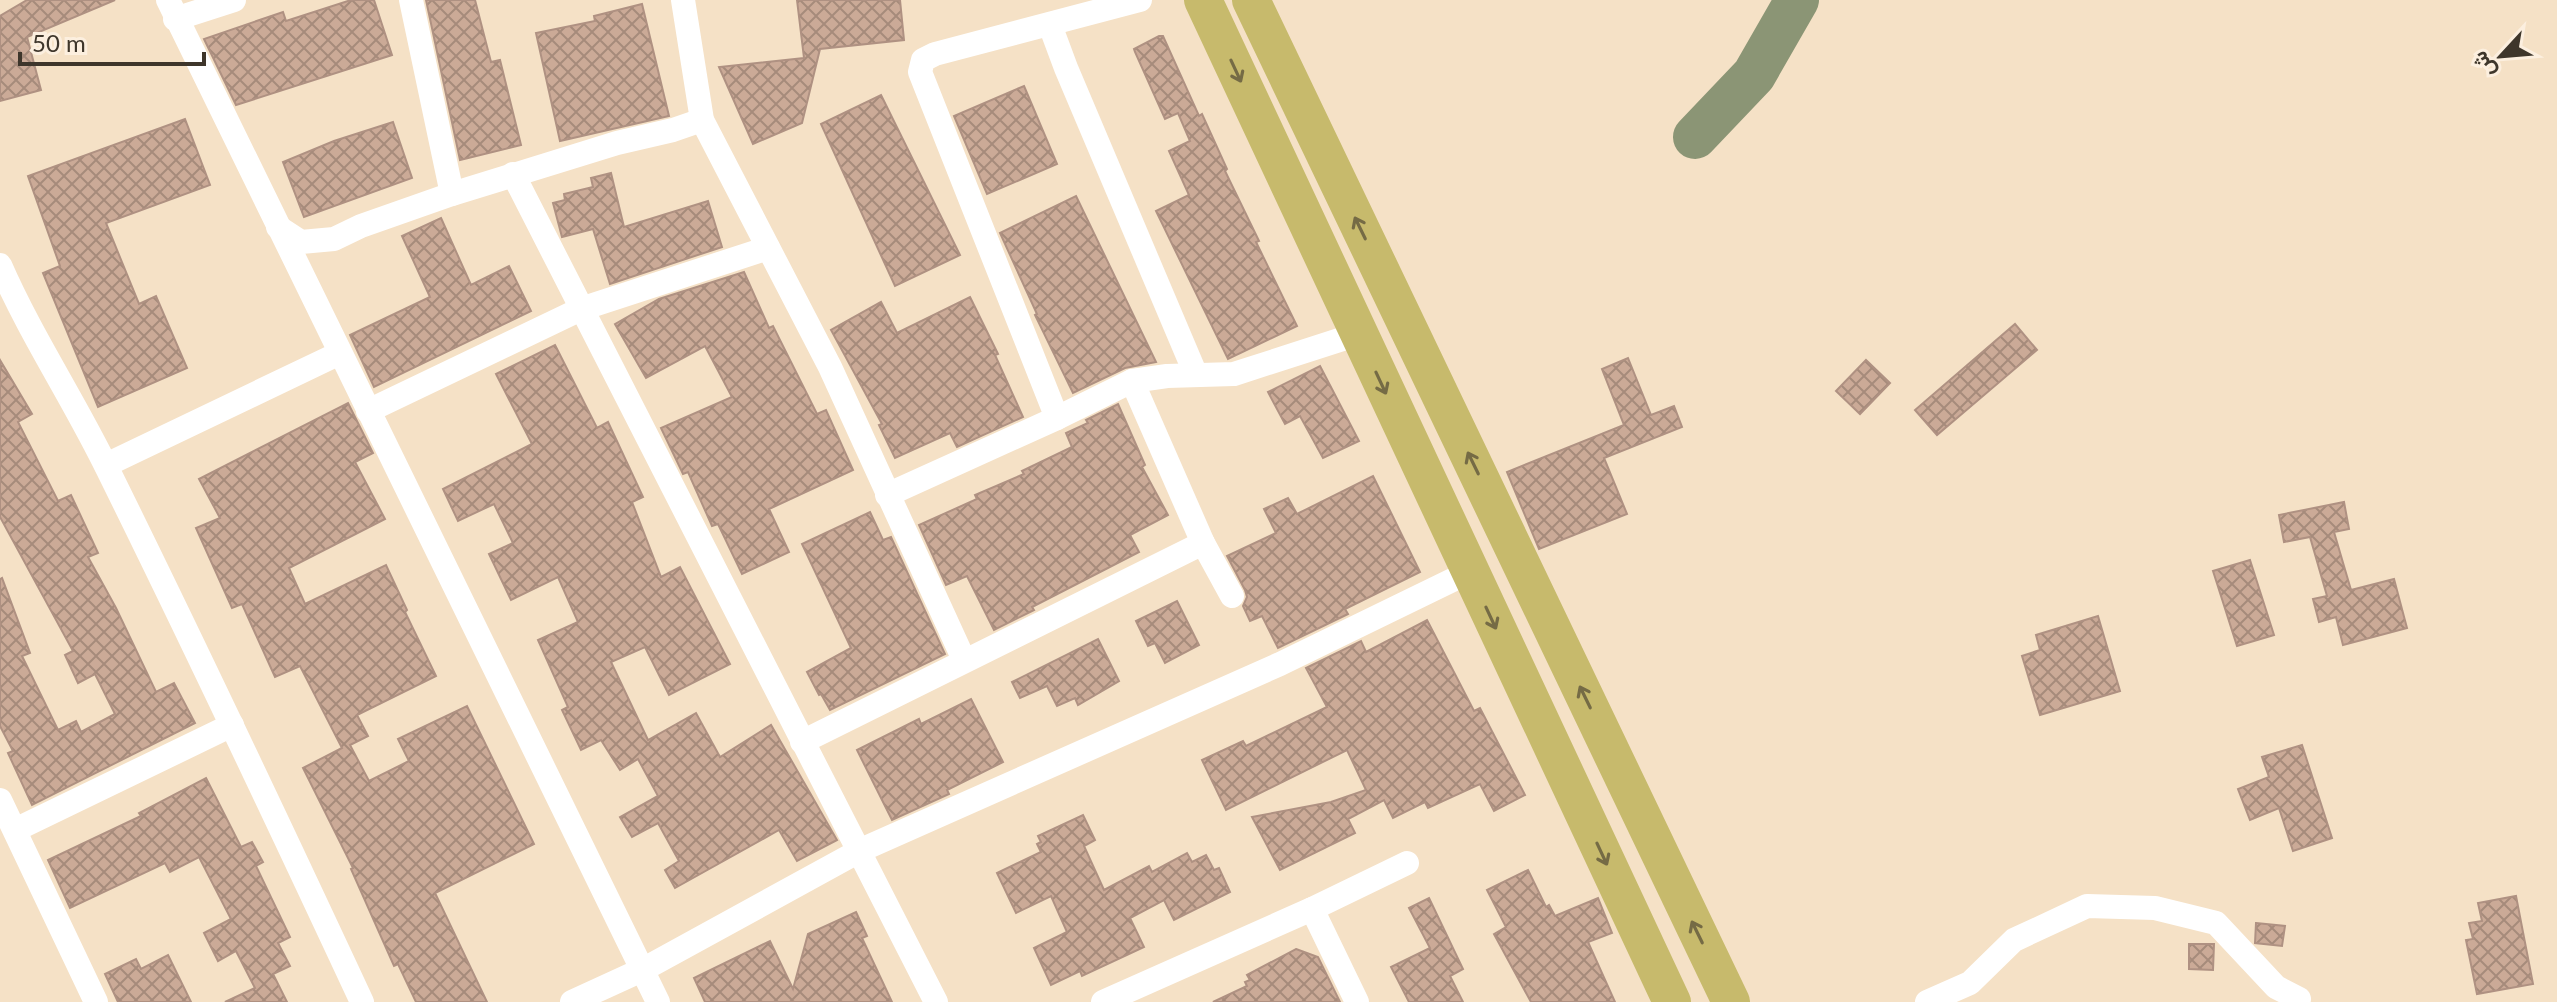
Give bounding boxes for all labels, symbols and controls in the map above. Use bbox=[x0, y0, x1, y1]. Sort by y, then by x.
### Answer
scale bar bbox=[20, 16, 204, 66]
north arrow bbox=[2461, 16, 2541, 96]
text: 50 m bbox=[32, 28, 86, 57]
text: ش bbox=[2465, 47, 2501, 83]
one-way arrow bbox=[1229, 58, 1244, 82]
one-way arrow bbox=[1352, 216, 1367, 240]
one-way arrow bbox=[1374, 370, 1389, 394]
one-way arrow bbox=[1465, 451, 1480, 475]
one-way arrow bbox=[1484, 606, 1499, 630]
one-way arrow bbox=[1577, 685, 1592, 709]
one-way arrow bbox=[1595, 841, 1610, 865]
one-way arrow bbox=[1689, 920, 1704, 944]

